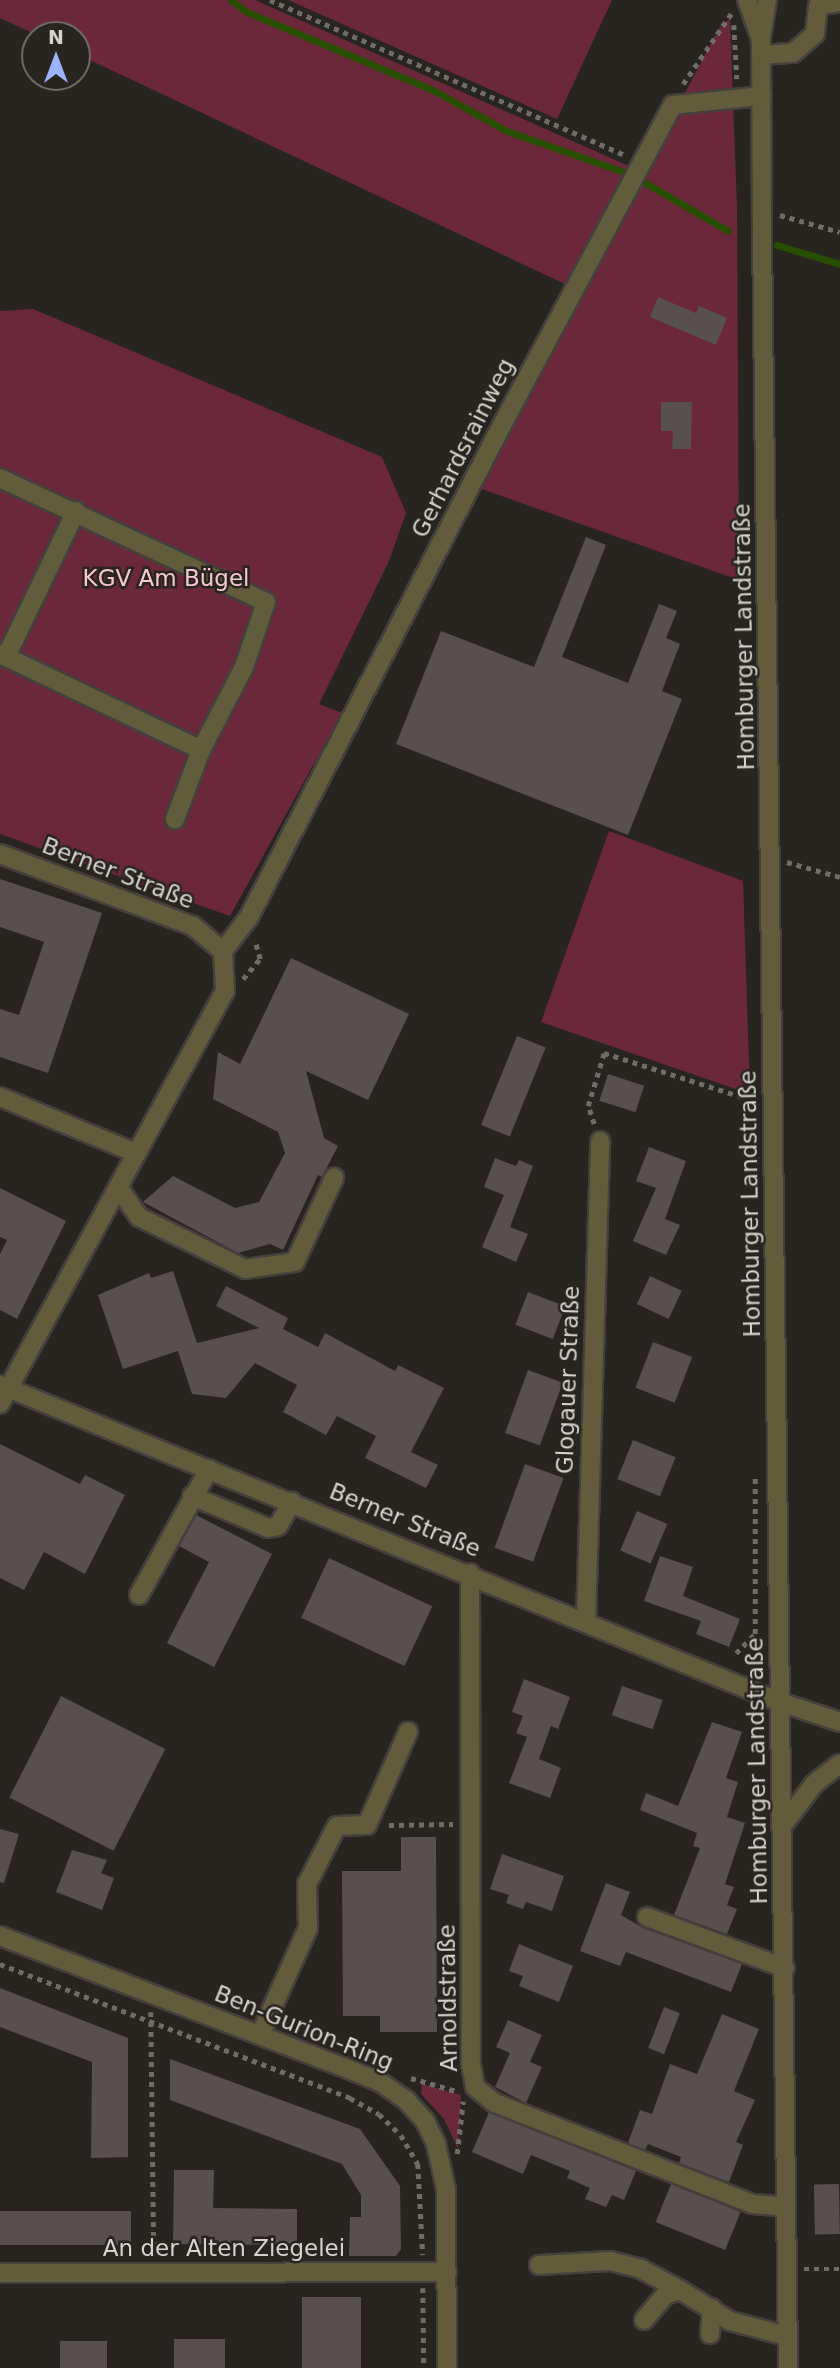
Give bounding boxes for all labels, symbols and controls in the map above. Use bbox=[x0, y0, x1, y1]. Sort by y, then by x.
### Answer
north arrow bbox=[21, 21, 91, 91]
text: N bbox=[48, 26, 64, 48]
street label: Gerhardsrainweg bbox=[406, 354, 520, 542]
street label: Homburger Landstraße bbox=[728, 503, 760, 771]
park label: KGV Am Bügel bbox=[83, 564, 249, 592]
street label: Berner Straße bbox=[38, 831, 198, 915]
street label: Homburger Landstraße bbox=[734, 1070, 766, 1338]
street label: Glogauer Straße bbox=[551, 1285, 585, 1475]
street label: Berner Straße bbox=[326, 1477, 484, 1563]
street label: Homburger Landstraße bbox=[741, 1637, 773, 1905]
street label: Arnoldstraße bbox=[433, 1924, 463, 2072]
street label: Ben-Gurion-Ring bbox=[211, 1980, 397, 2076]
street label: An der Alten Ziegelei bbox=[103, 2234, 345, 2262]

